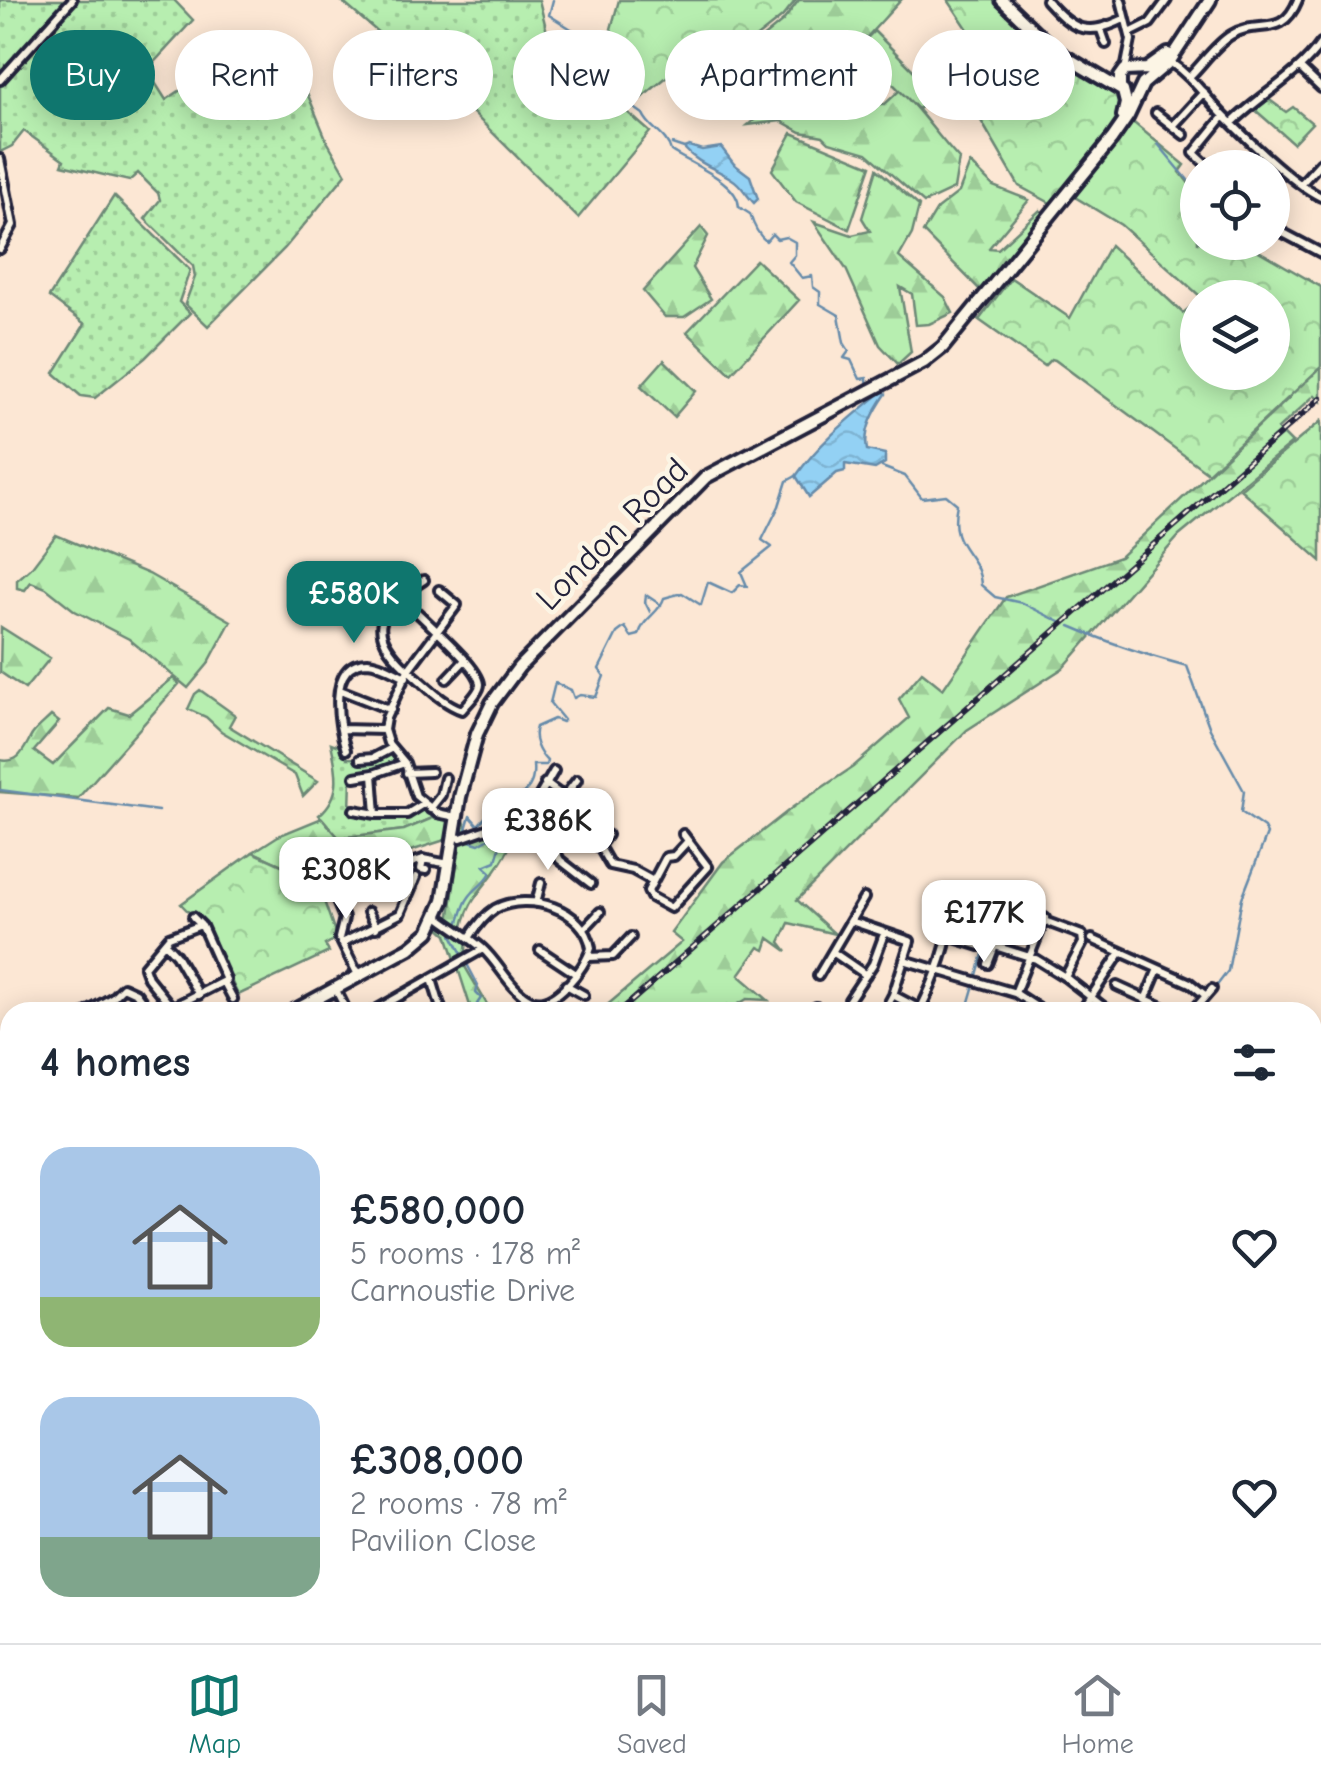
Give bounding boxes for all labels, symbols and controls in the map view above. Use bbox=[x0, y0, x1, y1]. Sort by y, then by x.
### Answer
chip: Buy bbox=[30, 30, 155, 120]
chip: Rent bbox=[175, 30, 313, 120]
chip: Filters bbox=[333, 30, 493, 120]
chip: New bbox=[513, 30, 645, 120]
chip: Apartment bbox=[665, 30, 892, 120]
chip: House bbox=[912, 30, 1075, 120]
map controls bbox=[1180, 150, 1290, 390]
button: locate bbox=[1180, 150, 1290, 260]
button: layers bbox=[1180, 280, 1290, 390]
street label: London Road bbox=[527, 449, 697, 619]
pin: £580K bbox=[284, 561, 424, 646]
text: £580K bbox=[309, 575, 399, 612]
pin: £386K bbox=[478, 788, 618, 873]
text: £386K bbox=[504, 802, 592, 839]
pin: £308K bbox=[276, 837, 416, 922]
text: £308K bbox=[301, 851, 391, 888]
pin: £177K bbox=[914, 880, 1054, 965]
text: £177K bbox=[944, 894, 1024, 931]
icon: filters bbox=[1227, 1035, 1282, 1090]
text: 4 homes bbox=[40, 1038, 190, 1087]
text: £580,000 bbox=[350, 1186, 526, 1235]
icon: home bbox=[120, 1187, 240, 1307]
icon: heart bbox=[1227, 1220, 1282, 1275]
text: 5 rooms · 178 m² bbox=[350, 1235, 580, 1272]
text: Carnoustie Drive bbox=[350, 1272, 575, 1309]
text: £308,000 bbox=[350, 1436, 524, 1485]
icon: home bbox=[120, 1437, 240, 1557]
icon: heart bbox=[1227, 1470, 1282, 1525]
text: 2 rooms · 78 m² bbox=[350, 1485, 567, 1522]
text: Pavilion Close bbox=[350, 1522, 536, 1559]
tab: Map bbox=[187, 1668, 242, 1760]
tab: Saved bbox=[617, 1668, 687, 1760]
tab: Home bbox=[1061, 1668, 1134, 1760]

